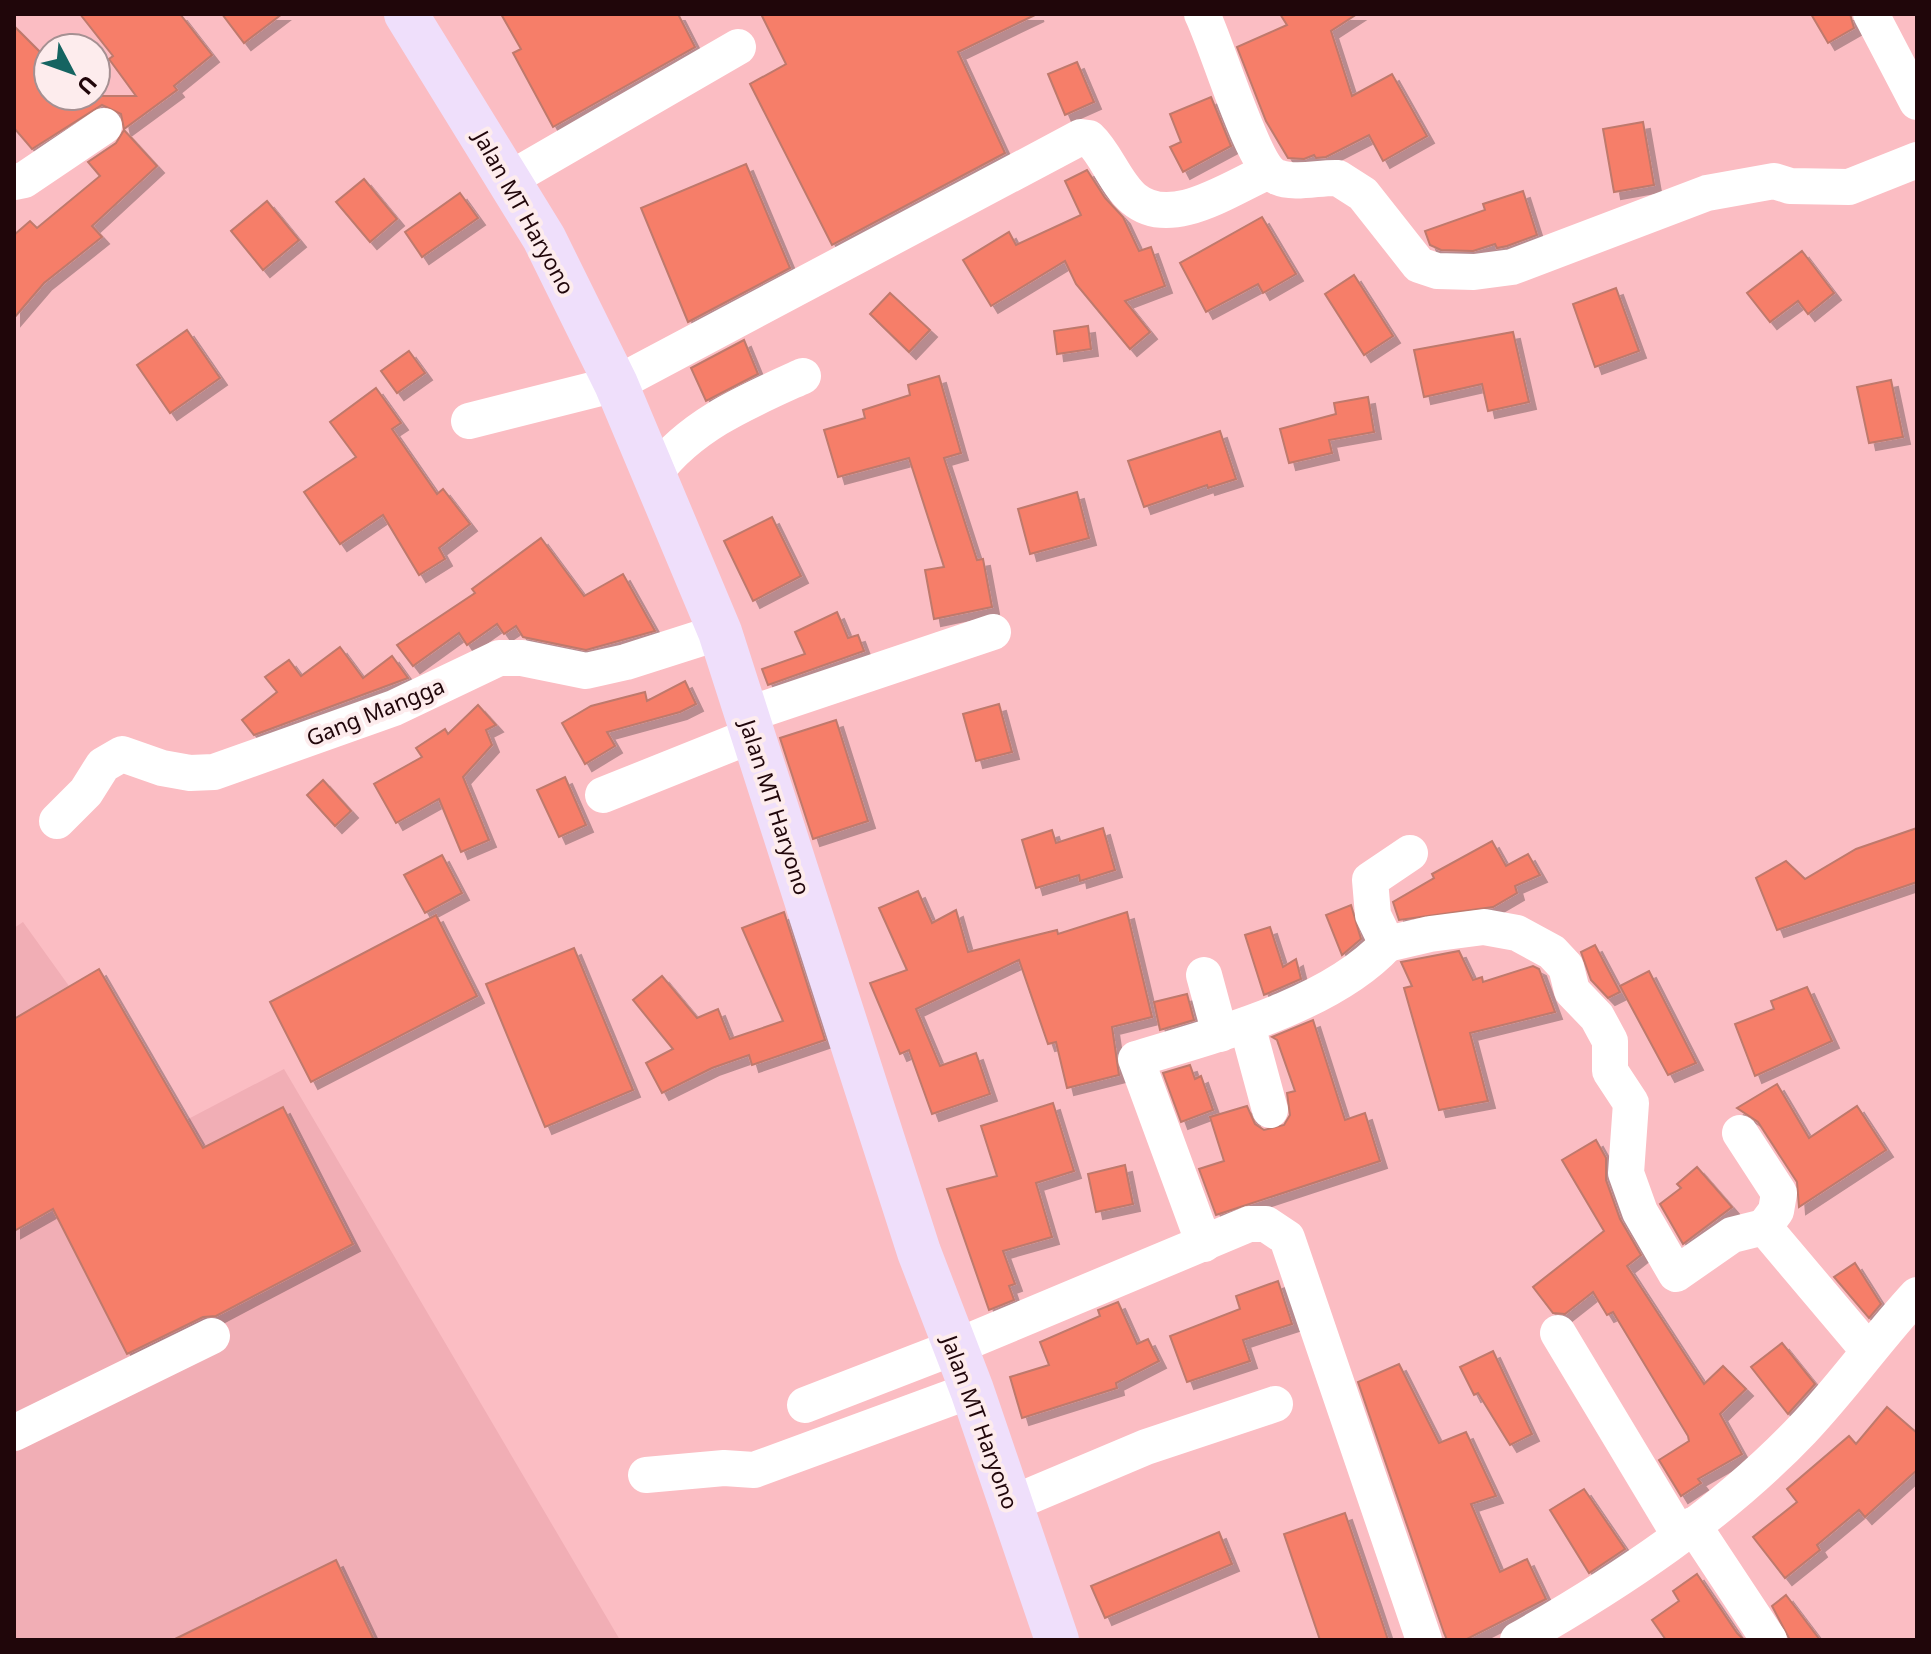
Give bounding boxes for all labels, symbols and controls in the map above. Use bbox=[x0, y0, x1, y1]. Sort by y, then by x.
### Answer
north arrow bbox=[32, 32, 112, 112]
text: U bbox=[71, 70, 105, 102]
street label: Jalan MT Haryono bbox=[467, 123, 582, 299]
street label: Gang Mangga bbox=[301, 670, 449, 752]
street label: Jalan MT Haryono bbox=[733, 714, 819, 899]
street label: Jalan MT Haryono bbox=[935, 1329, 1026, 1513]

